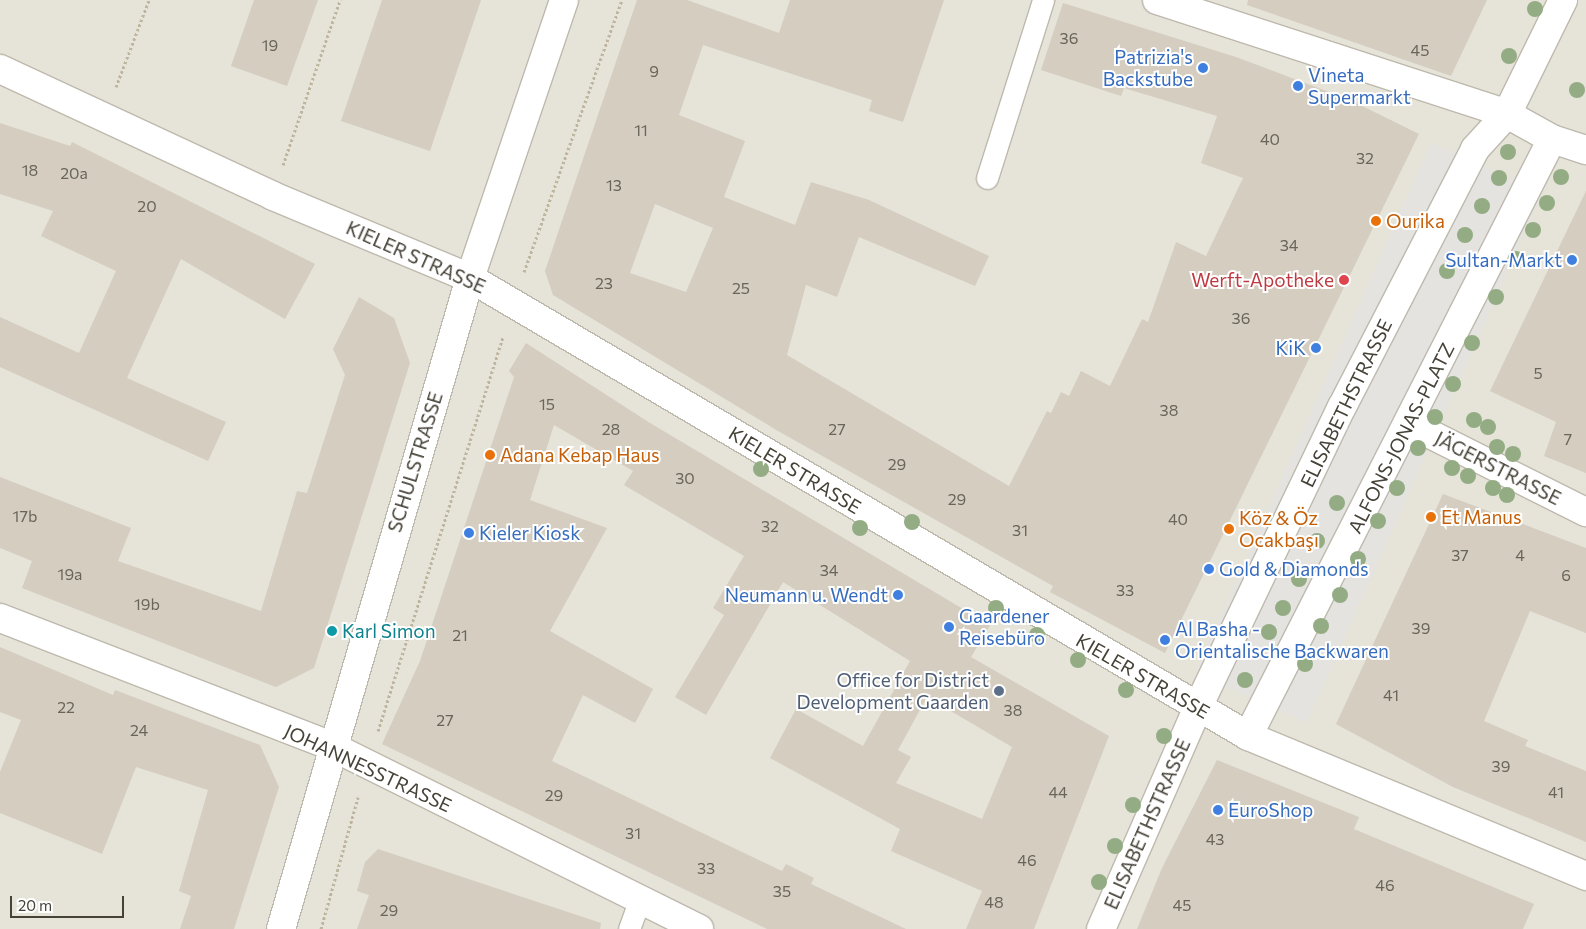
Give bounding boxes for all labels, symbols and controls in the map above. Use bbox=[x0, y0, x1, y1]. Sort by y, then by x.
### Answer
house number: 36 bbox=[1060, 28, 1078, 48]
house number: 19 bbox=[262, 35, 278, 55]
house number: 45 bbox=[1411, 40, 1429, 60]
place label: Patrizia's Backstube bbox=[1103, 46, 1193, 90]
house number: 9 bbox=[649, 61, 659, 81]
marker: Patrizia's Backstube bbox=[1197, 62, 1209, 74]
place label: Vineta Supermarkt bbox=[1308, 64, 1411, 108]
marker: Vineta Supermarkt bbox=[1292, 80, 1304, 92]
house number: 11 bbox=[634, 120, 648, 140]
house number: 40 bbox=[1260, 129, 1280, 149]
house number: 32 bbox=[1356, 148, 1374, 168]
house number: 18 bbox=[22, 160, 38, 180]
house number: 20a bbox=[60, 163, 88, 183]
house number: 13 bbox=[606, 175, 622, 195]
house number: 20 bbox=[137, 196, 157, 216]
place label: Ourika bbox=[1386, 210, 1445, 232]
marker: Ourika bbox=[1370, 215, 1382, 227]
street label: KIELER STRASSE bbox=[343, 216, 489, 298]
house number: 34 bbox=[1280, 235, 1298, 255]
place label: Sultan-Markt bbox=[1445, 249, 1562, 271]
marker: Sultan-Markt bbox=[1566, 254, 1578, 266]
place label: Werft-Apotheke bbox=[1191, 269, 1334, 291]
house number: 23 bbox=[595, 273, 613, 293]
marker: Werft-Apotheke bbox=[1338, 274, 1350, 286]
house number: 25 bbox=[732, 278, 750, 298]
house number: 36 bbox=[1232, 308, 1250, 328]
street label: ELISABETHSTRASSE bbox=[1295, 315, 1397, 491]
place label: KiK bbox=[1276, 337, 1306, 359]
street label: ALFONS-JONAS-PLATZ bbox=[1343, 339, 1459, 537]
marker: KiK bbox=[1310, 342, 1322, 354]
house number: 5 bbox=[1533, 363, 1543, 383]
street label: SCHULSTRASSE bbox=[383, 389, 447, 535]
house number: 15 bbox=[539, 394, 555, 414]
house number: 38 bbox=[1160, 400, 1178, 420]
house number: 28 bbox=[602, 419, 620, 439]
house number: 27 bbox=[828, 419, 846, 439]
street label: KIELER STRASSE bbox=[725, 422, 865, 518]
street label: JÄGERSTRASSE bbox=[1431, 426, 1565, 510]
house number: 7 bbox=[1564, 429, 1572, 449]
place label: Adana Kebap Haus bbox=[500, 444, 660, 466]
marker: Adana Kebap Haus bbox=[484, 449, 496, 461]
house number: 29 bbox=[888, 454, 906, 474]
house number: 30 bbox=[675, 468, 695, 488]
house number: 29 bbox=[948, 489, 966, 509]
house number: 17b bbox=[13, 506, 37, 526]
place label: Et Manus bbox=[1441, 506, 1522, 528]
place label: Köz & Öz Ocakbaşı bbox=[1239, 507, 1319, 551]
house number: 40 bbox=[1168, 509, 1188, 529]
marker: Et Manus bbox=[1425, 511, 1437, 523]
house number: 32 bbox=[761, 516, 779, 536]
house number: 31 bbox=[1012, 520, 1028, 540]
place label: Kieler Kiosk bbox=[479, 522, 580, 544]
marker: Köz & Öz Ocakbaşı bbox=[1223, 523, 1235, 535]
marker: Kieler Kiosk bbox=[463, 527, 475, 539]
house number: 37 bbox=[1451, 545, 1469, 565]
house number: 4 bbox=[1515, 545, 1525, 565]
place label: Gold & Diamonds bbox=[1219, 558, 1369, 580]
house number: 34 bbox=[820, 560, 838, 580]
marker: Gold & Diamonds bbox=[1203, 563, 1215, 575]
house number: 19a bbox=[58, 564, 82, 584]
house number: 6 bbox=[1561, 565, 1571, 585]
house number: 33 bbox=[1116, 580, 1134, 600]
place label: Neumann u. Wendt bbox=[725, 584, 888, 606]
marker: Neumann u. Wendt bbox=[892, 589, 904, 601]
house number: 19b bbox=[134, 594, 160, 614]
place label: Gaardener Reisebüro bbox=[959, 605, 1050, 649]
place label: Al Basha - Orientalische Backwaren bbox=[1175, 618, 1389, 662]
house number: 39 bbox=[1412, 618, 1430, 638]
place label: Karl Simon bbox=[342, 620, 436, 642]
marker: Gaardener Reisebüro bbox=[943, 621, 955, 633]
marker: Karl Simon bbox=[326, 625, 338, 637]
house number: 21 bbox=[452, 625, 468, 645]
street label: KIELER STRASSE bbox=[1072, 629, 1214, 723]
marker: Al Basha - Orientalische Backwaren bbox=[1159, 634, 1171, 646]
place label: Office for District Development Gaarden bbox=[797, 669, 989, 713]
marker: Office for District Development Gaarden bbox=[993, 685, 1005, 697]
house number: 41 bbox=[1383, 685, 1399, 705]
house number: 22 bbox=[57, 697, 75, 717]
house number: 38 bbox=[1004, 700, 1022, 720]
house number: 27 bbox=[436, 710, 454, 730]
street label: JOHANNESSTRASSE bbox=[281, 719, 455, 817]
house number: 24 bbox=[130, 720, 148, 740]
street label: ELISABETHSTRASSE bbox=[1099, 735, 1195, 913]
house number: 39 bbox=[1492, 756, 1510, 776]
house number: 44 bbox=[1048, 782, 1068, 802]
house number: 41 bbox=[1548, 782, 1564, 802]
house number: 29 bbox=[545, 785, 563, 805]
place label: EuroShop bbox=[1228, 799, 1313, 821]
marker: EuroShop bbox=[1212, 804, 1224, 816]
house number: 31 bbox=[625, 823, 641, 843]
house number: 43 bbox=[1206, 829, 1224, 849]
house number: 46 bbox=[1017, 850, 1037, 870]
house number: 33 bbox=[697, 858, 715, 878]
house number: 46 bbox=[1375, 875, 1395, 895]
house number: 35 bbox=[773, 881, 791, 901]
scale bar bbox=[12, 886, 126, 918]
house number: 48 bbox=[984, 892, 1004, 912]
house number: 45 bbox=[1173, 895, 1191, 915]
text: 20 m bbox=[18, 896, 52, 914]
house number: 29 bbox=[380, 900, 398, 920]

